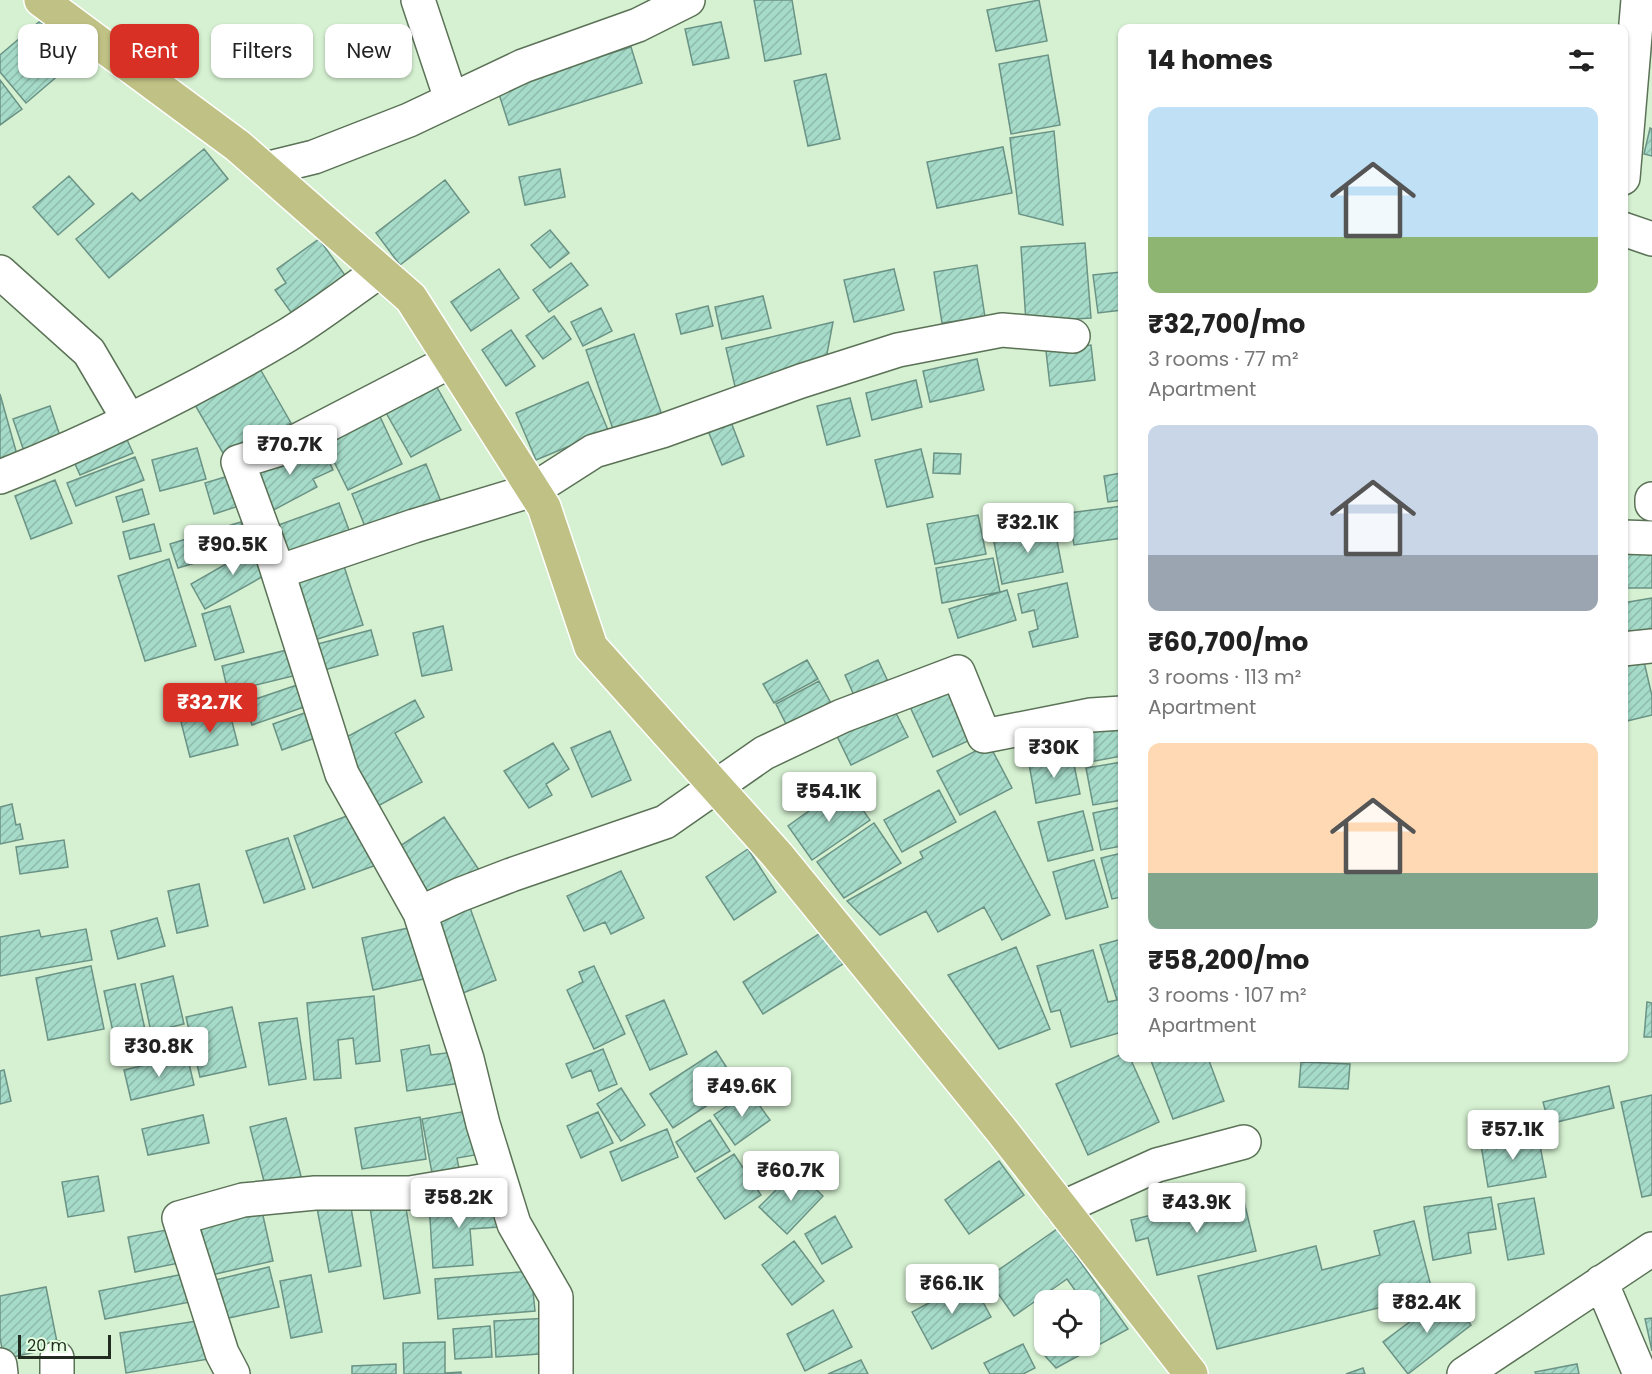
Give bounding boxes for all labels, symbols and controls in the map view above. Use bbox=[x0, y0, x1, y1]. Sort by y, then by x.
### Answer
chip: Buy bbox=[18, 24, 98, 78]
chip: Rent bbox=[110, 24, 199, 78]
chip: Filters bbox=[211, 24, 313, 78]
chip: New bbox=[325, 24, 412, 78]
text: 14 homes bbox=[1148, 42, 1273, 78]
icon: filters bbox=[1565, 44, 1598, 77]
icon: home bbox=[1319, 146, 1427, 254]
text: ₹32,700/mo bbox=[1148, 306, 1305, 342]
text: 3 rooms · 77 m² bbox=[1148, 345, 1299, 373]
text: Apartment bbox=[1148, 375, 1256, 403]
pin: ₹70.7K bbox=[241, 425, 339, 476]
text: ₹70.7K bbox=[257, 430, 323, 458]
icon: home bbox=[1319, 464, 1427, 572]
pin: ₹32.1K bbox=[979, 503, 1077, 554]
text: ₹32.1K bbox=[997, 508, 1059, 536]
pin: ₹90.5K bbox=[184, 525, 282, 576]
text: ₹90.5K bbox=[198, 530, 268, 558]
text: ₹60,700/mo bbox=[1148, 624, 1308, 660]
text: 3 rooms · 113 m² bbox=[1148, 663, 1301, 691]
pin: ₹32.7K bbox=[161, 683, 259, 734]
text: ₹32.7K bbox=[177, 688, 243, 716]
text: Apartment bbox=[1148, 693, 1256, 721]
pin: ₹30K bbox=[1018, 728, 1090, 779]
text: ₹30K bbox=[1028, 733, 1080, 761]
pin: ₹54.1K bbox=[780, 772, 878, 823]
text: ₹54.1K bbox=[796, 777, 862, 805]
icon: home bbox=[1319, 782, 1427, 890]
text: ₹58,200/mo bbox=[1148, 942, 1309, 978]
text: 3 rooms · 107 m² bbox=[1148, 981, 1307, 1009]
text: Apartment bbox=[1148, 1011, 1256, 1039]
pin: ₹30.8K bbox=[110, 1027, 208, 1078]
text: ₹30.8K bbox=[124, 1032, 194, 1060]
pin: ₹49.6K bbox=[693, 1067, 791, 1118]
text: ₹49.6K bbox=[707, 1072, 777, 1100]
pin: ₹57.1K bbox=[1464, 1110, 1562, 1161]
text: ₹57.1K bbox=[1482, 1115, 1544, 1143]
pin: ₹60.7K bbox=[742, 1151, 840, 1202]
text: ₹60.7K bbox=[757, 1156, 825, 1184]
pin: ₹58.2K bbox=[410, 1178, 508, 1229]
text: ₹58.2K bbox=[425, 1183, 493, 1211]
pin: ₹43.9K bbox=[1148, 1183, 1246, 1234]
text: ₹43.9K bbox=[1162, 1188, 1232, 1216]
pin: ₹66.1K bbox=[903, 1264, 1001, 1315]
text: ₹66.1K bbox=[920, 1269, 984, 1297]
pin: ₹82.4K bbox=[1378, 1283, 1476, 1334]
text: ₹82.4K bbox=[1392, 1288, 1462, 1316]
map controls bbox=[1034, 1290, 1100, 1356]
button: locate bbox=[1034, 1290, 1100, 1356]
scale bar bbox=[18, 1332, 111, 1360]
text: 20 m bbox=[27, 1334, 67, 1357]

